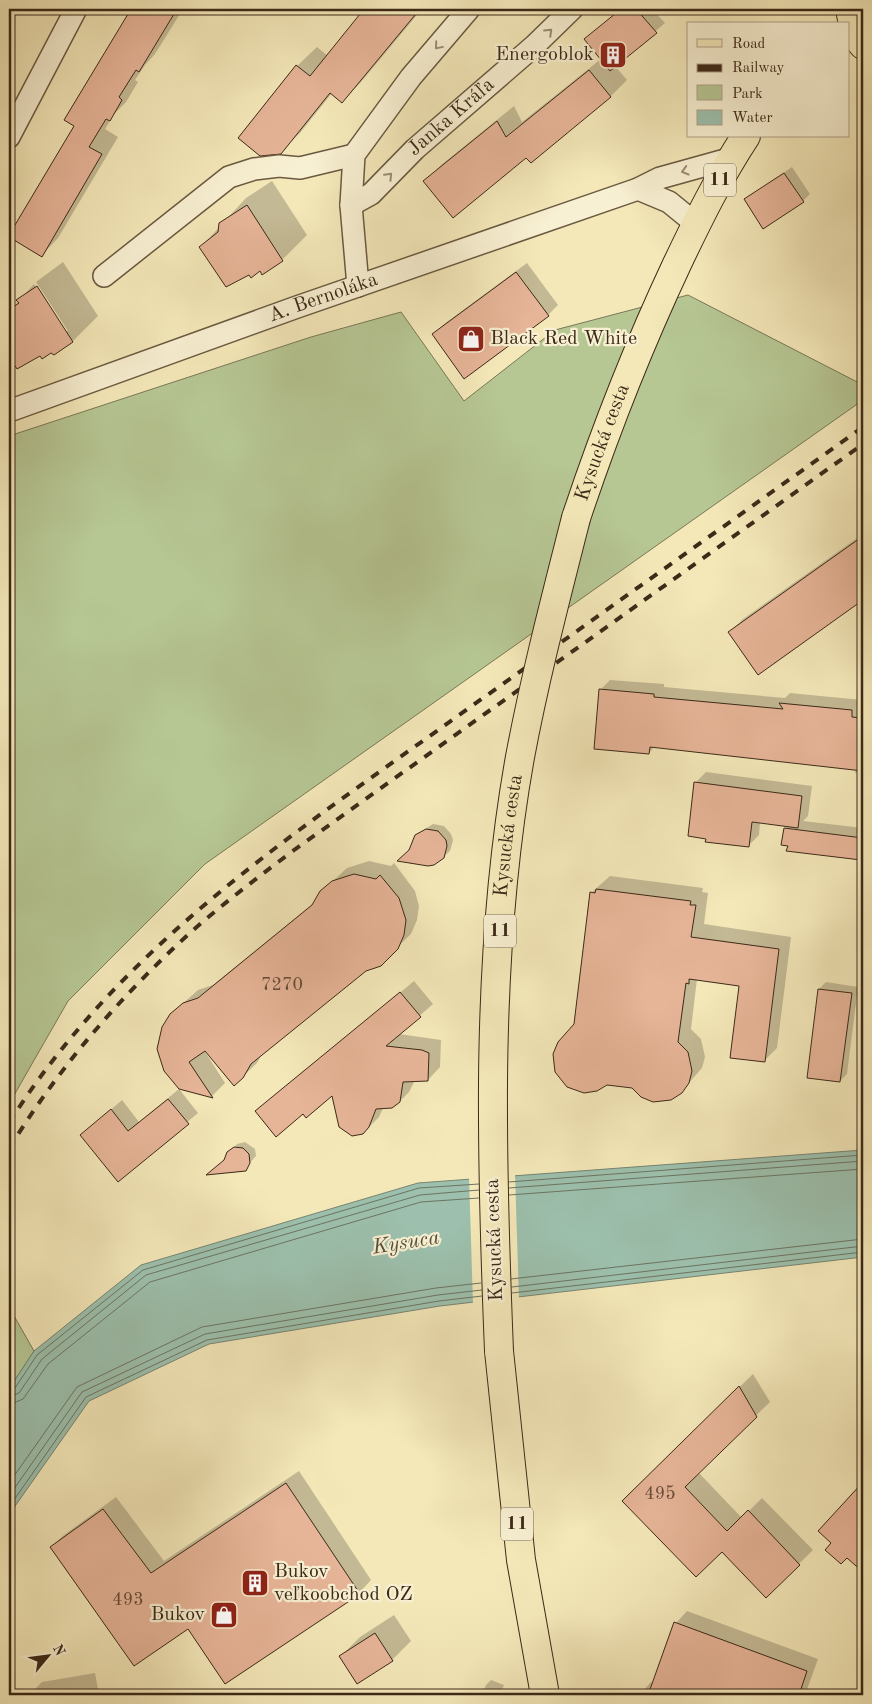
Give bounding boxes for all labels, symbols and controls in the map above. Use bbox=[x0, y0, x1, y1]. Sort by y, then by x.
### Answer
legend bbox=[687, 22, 850, 138]
one-way arrow bbox=[543, 29, 552, 38]
text: Road bbox=[732, 37, 766, 52]
one-way arrow bbox=[435, 40, 443, 49]
building icon: Energoblok bbox=[598, 40, 628, 70]
place label: Energoblok bbox=[495, 45, 594, 65]
text: Railway bbox=[732, 61, 785, 76]
street label: Janka Kráľa bbox=[404, 75, 499, 160]
text: Park bbox=[732, 87, 763, 102]
text: Water bbox=[732, 111, 773, 126]
road number: 11 bbox=[704, 164, 736, 196]
one-way arrow bbox=[681, 165, 689, 175]
one-way arrow bbox=[383, 172, 392, 181]
street label: A. Bernoláka bbox=[266, 270, 381, 326]
shop icon: Black Red White bbox=[456, 324, 486, 354]
place label: Black Red White bbox=[490, 329, 637, 349]
street label: Kysucká cesta bbox=[572, 381, 634, 504]
street label: Kysucká cesta bbox=[492, 773, 527, 898]
road number: 11 bbox=[484, 914, 516, 948]
house number: 7270 bbox=[261, 976, 303, 994]
street label: Kysucká cesta bbox=[483, 1178, 507, 1302]
water label: Kysuca bbox=[370, 1227, 441, 1259]
house number: 495 bbox=[644, 1485, 676, 1503]
road number: 11 bbox=[501, 1508, 533, 1540]
place label: Bukov veľkoobchod OZ bbox=[274, 1562, 413, 1605]
building icon: Bukov veľkoobchod OZ bbox=[240, 1568, 270, 1598]
house number: 493 bbox=[112, 1591, 144, 1609]
shop icon: Bukov bbox=[209, 1600, 239, 1630]
place label: Bukov bbox=[150, 1605, 205, 1625]
north arrow bbox=[22, 1632, 72, 1682]
text: N bbox=[50, 1642, 67, 1659]

